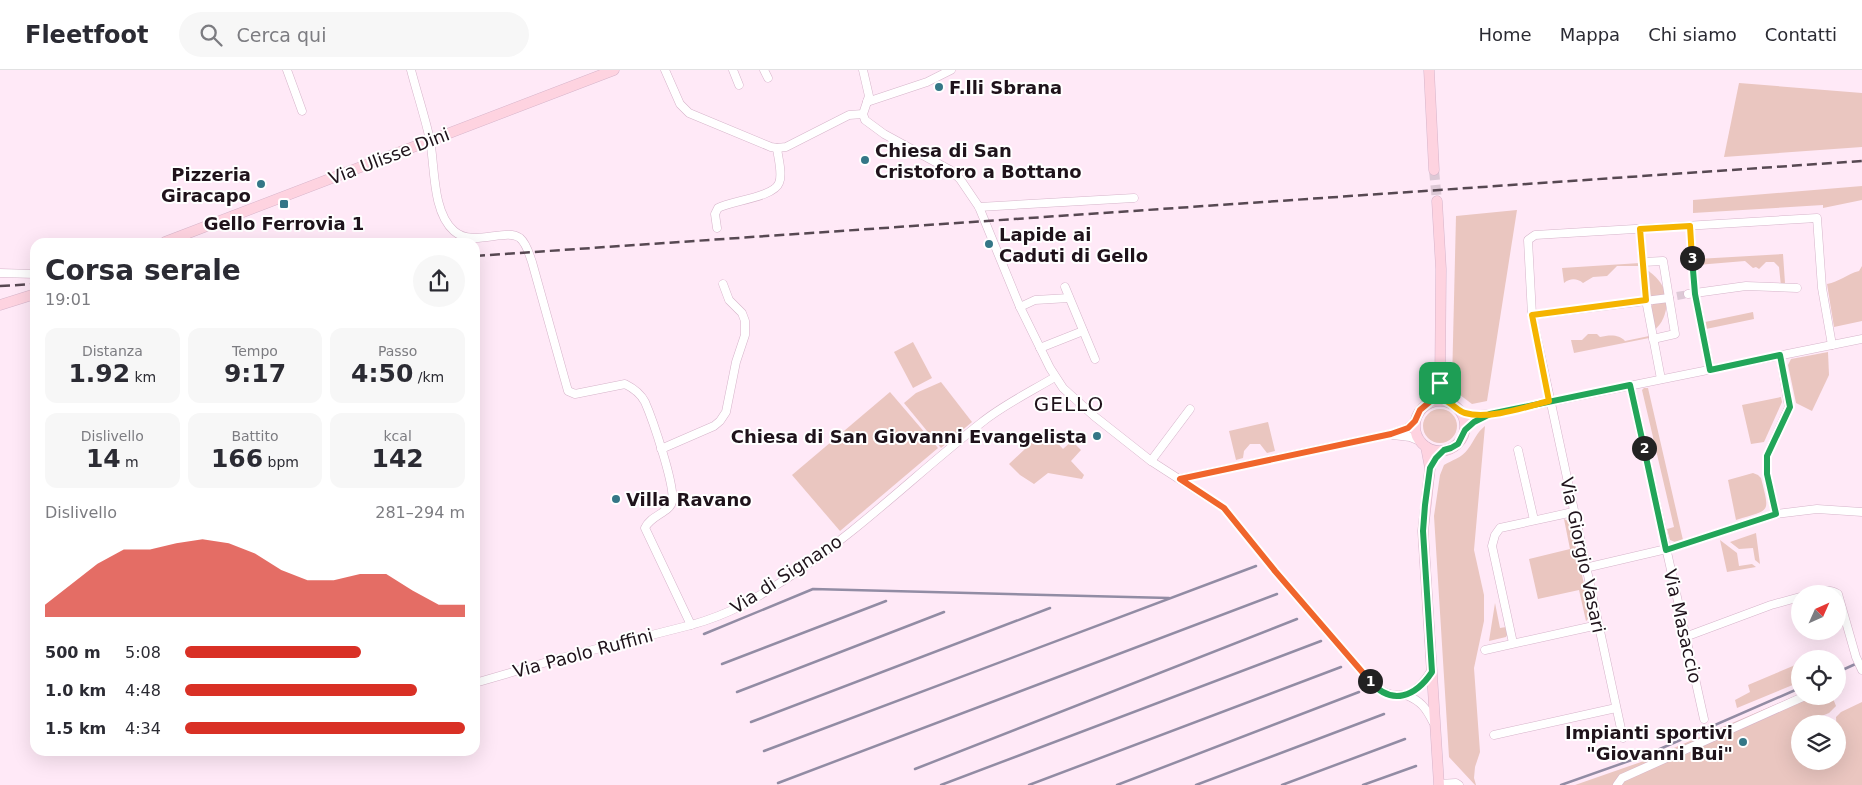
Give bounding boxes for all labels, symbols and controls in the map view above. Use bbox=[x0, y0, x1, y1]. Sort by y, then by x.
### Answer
search box bbox=[179, 12, 529, 57]
text: Fleetfoot bbox=[25, 21, 149, 49]
icon: search bbox=[197, 21, 225, 49]
text: Cerca qui bbox=[237, 24, 326, 46]
text: Home bbox=[1479, 24, 1532, 45]
text: Mappa bbox=[1560, 24, 1620, 45]
text: Chi siamo bbox=[1648, 24, 1737, 45]
text: Contatti bbox=[1765, 24, 1837, 45]
place label: F.lli Sbrana bbox=[949, 77, 1062, 98]
marker: F.lli Sbrana bbox=[933, 81, 945, 93]
street label: Via Ulisse Dini bbox=[326, 123, 452, 189]
place label: Chiesa di San Cristoforo a Bottano bbox=[875, 140, 1082, 182]
marker: Chiesa di San Cristoforo a Bottano bbox=[859, 154, 871, 166]
place label: Pizzeria Giracapo bbox=[161, 164, 251, 206]
marker: Pizzeria Giracapo bbox=[255, 178, 267, 190]
marker: Gello Ferrovia 1 bbox=[278, 198, 290, 210]
place label: Gello Ferrovia 1 bbox=[204, 213, 364, 234]
place label: Lapide ai Caduti di Gello bbox=[999, 224, 1148, 266]
marker: Lapide ai Caduti di Gello bbox=[983, 238, 995, 250]
pin: 3 bbox=[1680, 246, 1704, 270]
text: 3 bbox=[1688, 250, 1697, 266]
text: Corsa serale bbox=[45, 254, 241, 287]
button: share bbox=[413, 255, 465, 307]
text: 19:01 bbox=[45, 290, 91, 309]
text: Distanza bbox=[82, 343, 143, 359]
text: Tempo bbox=[232, 343, 278, 359]
text: Passo bbox=[378, 343, 417, 359]
text: 1.92 bbox=[68, 359, 130, 388]
text: 9:17 bbox=[224, 359, 286, 388]
text: 4:50 bbox=[351, 359, 413, 388]
pin bbox=[1419, 362, 1461, 404]
text: km bbox=[130, 369, 156, 385]
text: /km bbox=[413, 369, 444, 385]
icon: arrive bbox=[1426, 369, 1454, 397]
district label: GELLO bbox=[1034, 392, 1104, 416]
place label: Chiesa di San Giovanni Evangelista bbox=[731, 426, 1087, 447]
text: Dislivello bbox=[81, 428, 144, 444]
text: Battito bbox=[231, 428, 279, 444]
text: kcal bbox=[384, 428, 412, 444]
marker: Chiesa di San Giovanni Evangelista bbox=[1091, 430, 1103, 442]
pin: 2 bbox=[1632, 436, 1656, 460]
text: 2 bbox=[1640, 440, 1649, 456]
text: 14 bbox=[86, 444, 121, 473]
text: 166 bbox=[211, 444, 263, 473]
text: 142 bbox=[372, 444, 424, 473]
text: m bbox=[121, 454, 139, 470]
text: bpm bbox=[263, 454, 299, 470]
street label: Via Giorgio Vasari bbox=[1556, 475, 1610, 635]
place label: Villa Ravano bbox=[626, 489, 752, 510]
marker: Villa Ravano bbox=[610, 493, 622, 505]
text: Dislivello bbox=[45, 503, 117, 522]
text: 281–294 m bbox=[375, 503, 465, 522]
street label: Via di Signano bbox=[726, 530, 846, 618]
street label: Via Masaccio bbox=[1660, 567, 1706, 685]
north arrow bbox=[1791, 585, 1846, 640]
map controls bbox=[1791, 585, 1846, 770]
street label: Via Paolo Ruffini bbox=[511, 624, 655, 682]
text: 500 m bbox=[45, 643, 101, 662]
text: 5:08 bbox=[125, 643, 161, 662]
button: locate bbox=[1791, 650, 1846, 705]
pin: 1 bbox=[1358, 668, 1382, 694]
text: 1 bbox=[1366, 673, 1375, 689]
text: 1.0 km bbox=[45, 681, 106, 700]
text: 4:48 bbox=[125, 681, 161, 700]
button: layers bbox=[1791, 715, 1846, 770]
text: 1.5 km bbox=[45, 719, 106, 738]
text: 4:34 bbox=[125, 719, 161, 738]
place label: Impianti sportivi "Giovanni Bui" bbox=[1565, 722, 1733, 764]
marker: Impianti sportivi "Giovanni Bui" bbox=[1737, 736, 1749, 748]

